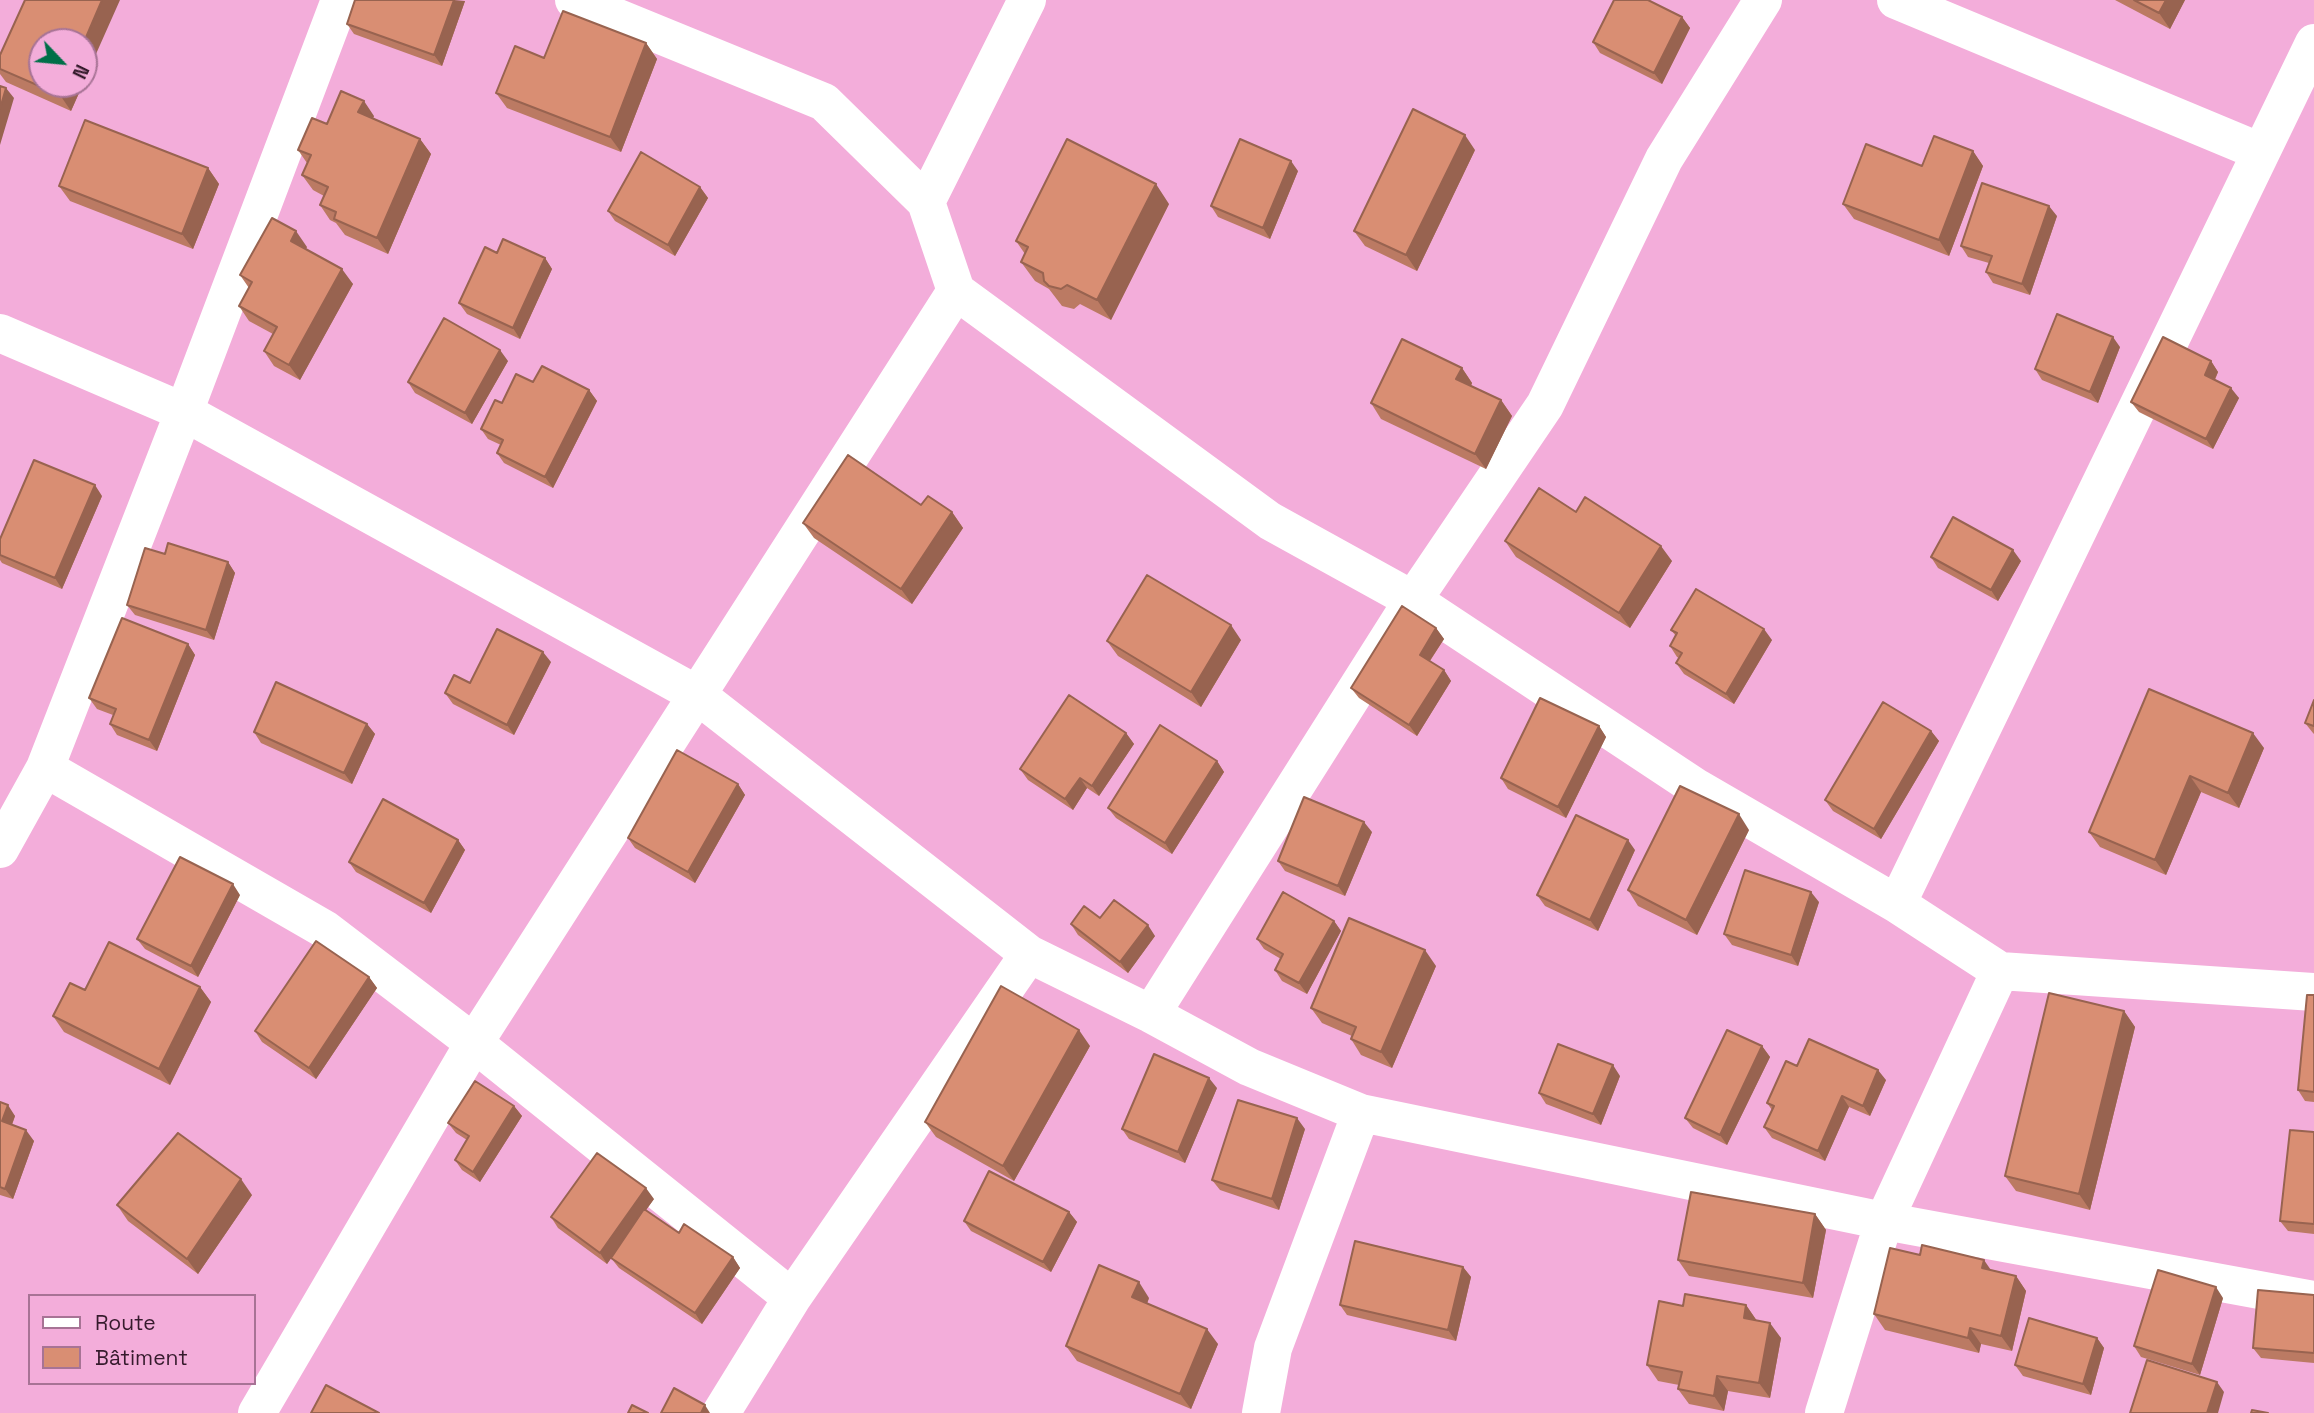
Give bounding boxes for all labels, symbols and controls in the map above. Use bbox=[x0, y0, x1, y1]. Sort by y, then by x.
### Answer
north arrow bbox=[28, 28, 98, 98]
text: N bbox=[67, 60, 95, 83]
legend bbox=[28, 1294, 256, 1385]
text: Route bbox=[95, 1309, 156, 1336]
text: Bâtiment bbox=[95, 1344, 188, 1371]

